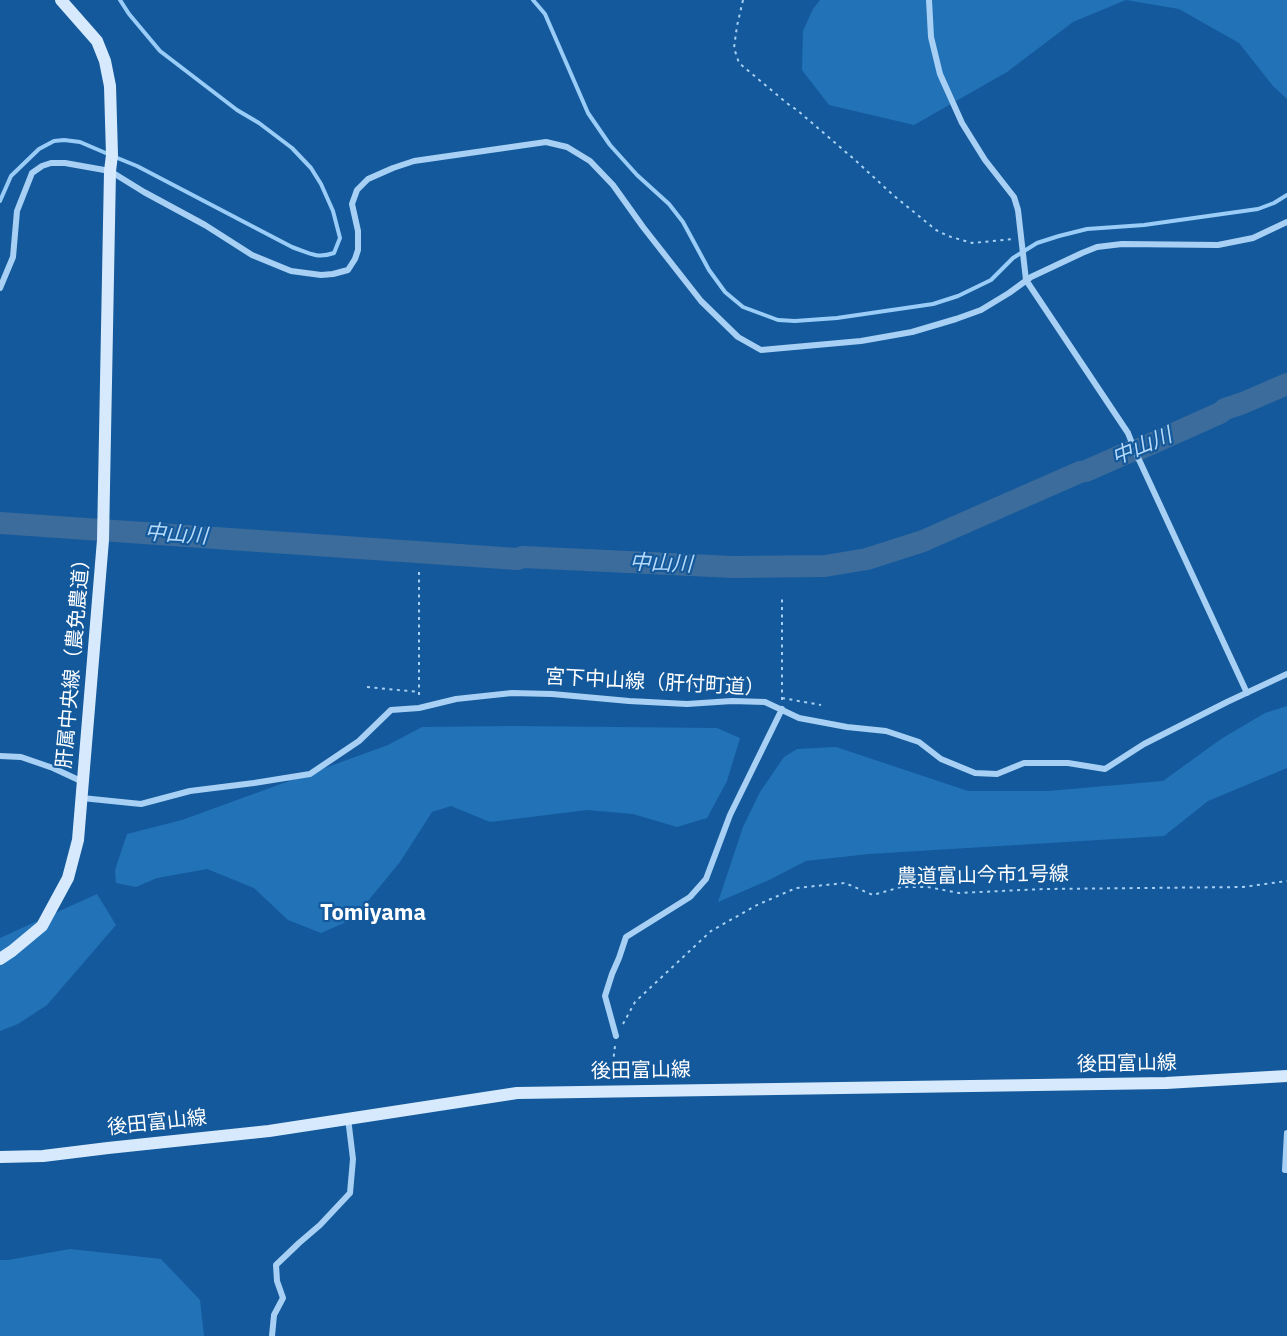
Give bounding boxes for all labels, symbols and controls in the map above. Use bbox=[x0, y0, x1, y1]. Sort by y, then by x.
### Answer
water label: 中山川 bbox=[1108, 423, 1176, 471]
water label: 中山川 bbox=[144, 520, 208, 550]
street label: 肝属中央線（農免農道） bbox=[52, 548, 96, 770]
water label: 中山川 bbox=[629, 550, 693, 578]
street label: 宮下中山線（肝付町道） bbox=[545, 665, 765, 701]
street label: 農道富山今市1号線 bbox=[897, 863, 1069, 889]
district label: Tomiyama bbox=[320, 901, 426, 927]
street label: 後田富山線 bbox=[1077, 1051, 1177, 1077]
street label: 後田富山線 bbox=[591, 1058, 691, 1084]
street label: 後田富山線 bbox=[106, 1106, 208, 1140]

